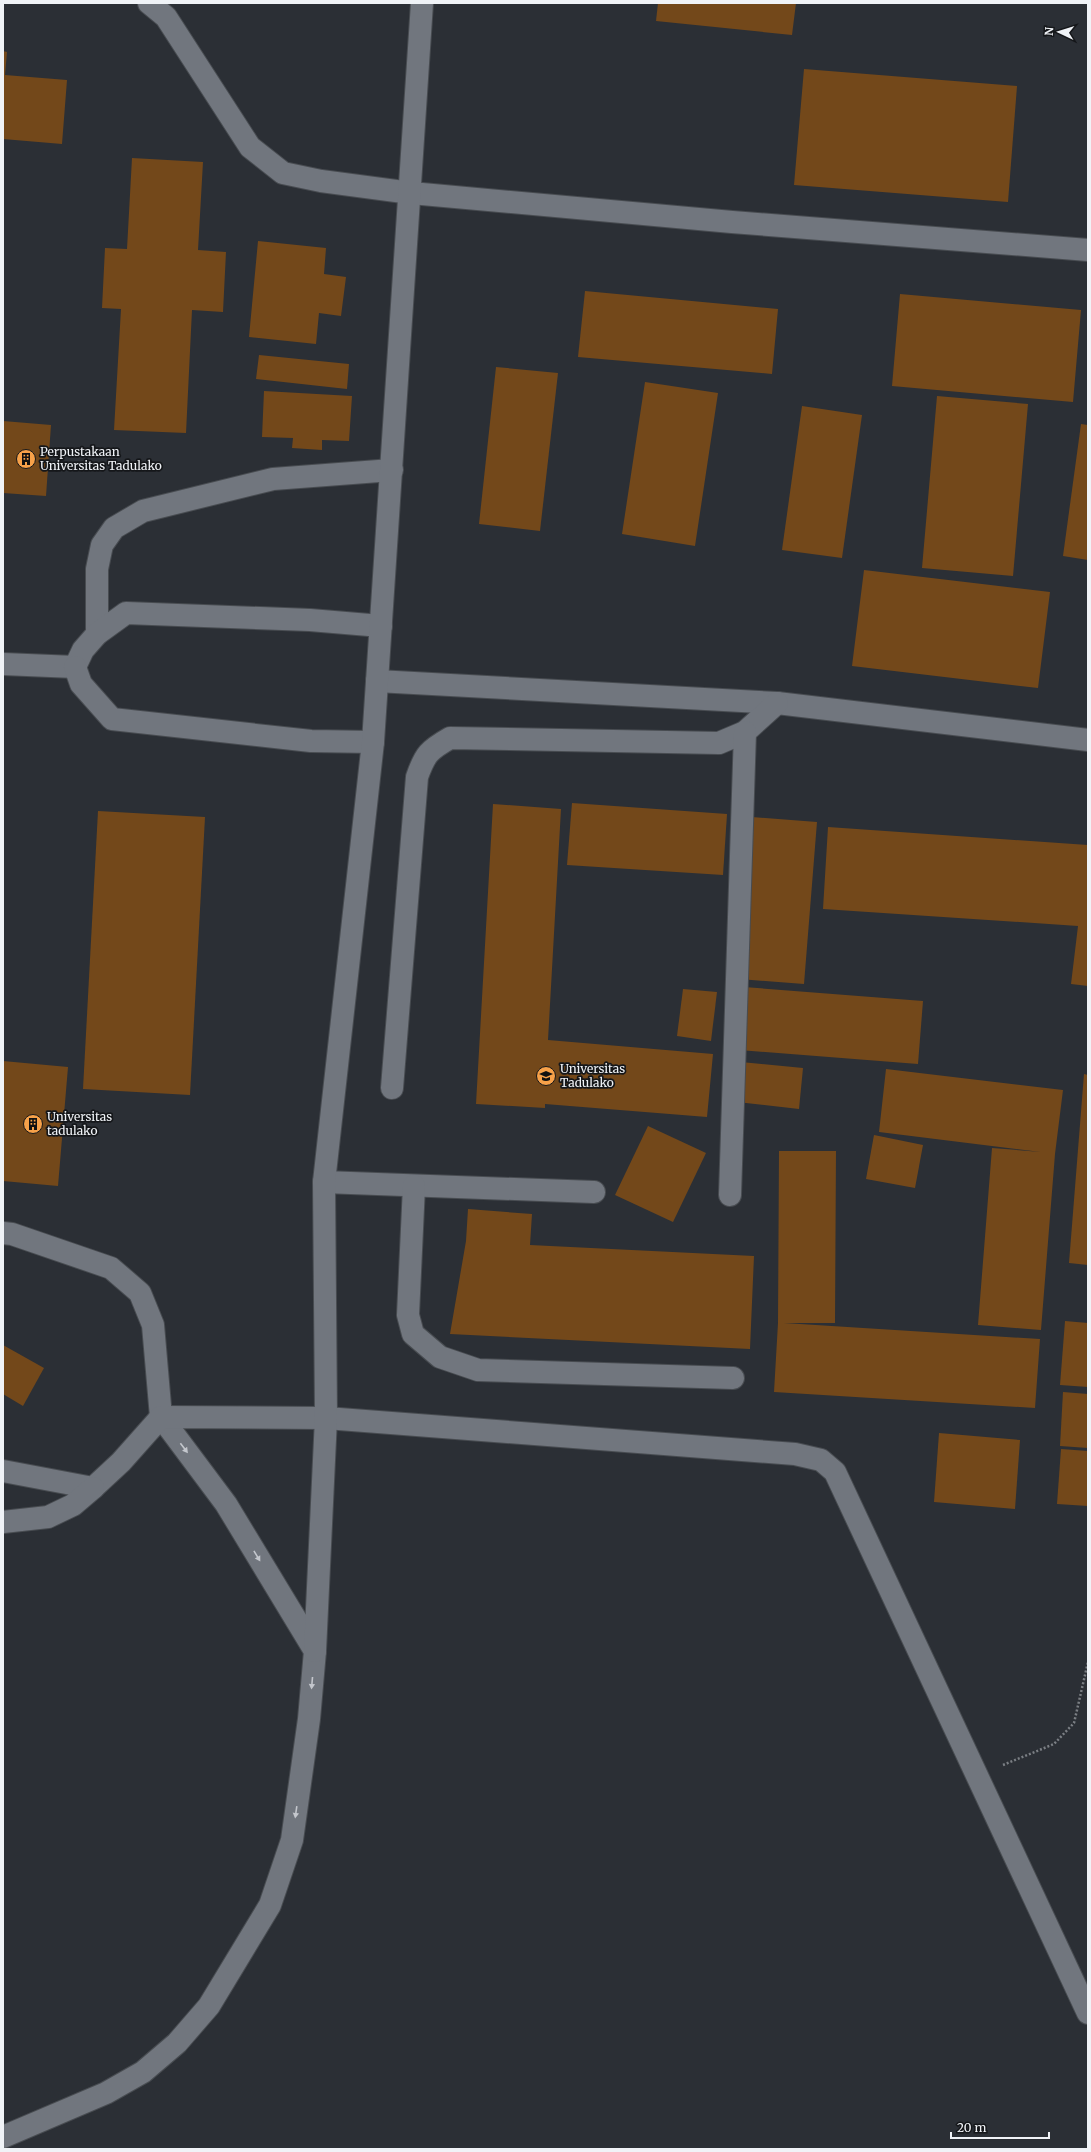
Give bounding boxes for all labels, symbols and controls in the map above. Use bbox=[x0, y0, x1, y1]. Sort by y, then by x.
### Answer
north arrow bbox=[1039, 12, 1079, 52]
text: N bbox=[1042, 26, 1056, 36]
place label: Perpustakaan Universitas Tadulako bbox=[40, 444, 162, 473]
building icon: Perpustakaan Universitas Tadulako bbox=[15, 448, 37, 470]
place label: Universitas Tadulako bbox=[560, 1061, 625, 1090]
school or university icon: Universitas Tadulako bbox=[535, 1065, 557, 1087]
place label: Universitas tadulako bbox=[47, 1109, 112, 1138]
building icon: Universitas tadulako bbox=[22, 1113, 44, 1135]
one-way arrow bbox=[180, 1443, 188, 1454]
one-way arrow bbox=[253, 1550, 260, 1562]
one-way arrow bbox=[309, 1677, 315, 1689]
one-way arrow bbox=[293, 1806, 299, 1819]
scale bar bbox=[951, 2114, 1049, 2140]
text: 20 m bbox=[957, 2120, 986, 2135]

